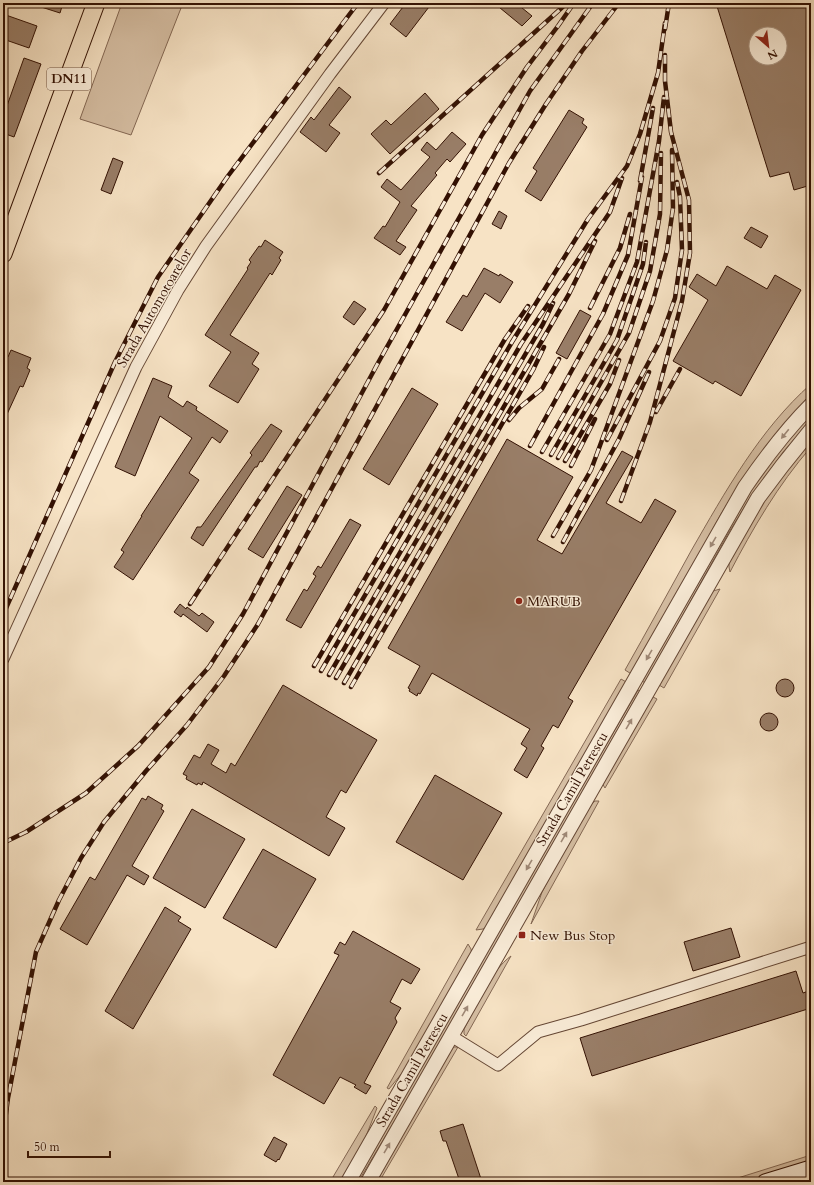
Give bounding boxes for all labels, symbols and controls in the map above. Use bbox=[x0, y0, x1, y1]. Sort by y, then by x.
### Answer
north arrow bbox=[748, 26, 788, 66]
text: N bbox=[764, 46, 780, 63]
road number: DN11 bbox=[47, 68, 91, 90]
street label: Strada Automotoarelor bbox=[112, 244, 196, 371]
one-way arrow bbox=[780, 428, 789, 439]
one-way arrow bbox=[710, 536, 717, 548]
place label: MARUB bbox=[527, 592, 581, 611]
marker: MARUB bbox=[514, 596, 524, 606]
one-way arrow bbox=[645, 649, 652, 661]
one-way arrow bbox=[625, 718, 632, 730]
street label: Strada Camil Petrescu bbox=[532, 728, 613, 850]
one-way arrow bbox=[561, 831, 568, 843]
one-way arrow bbox=[525, 859, 532, 871]
place label: New Bus Stop bbox=[530, 926, 615, 945]
marker: New Bus Stop bbox=[517, 930, 527, 940]
one-way arrow bbox=[462, 1005, 469, 1017]
street label: Strada Camil Petrescu bbox=[372, 1009, 453, 1131]
scale bar bbox=[28, 1133, 110, 1159]
text: 50 m bbox=[34, 1139, 61, 1155]
one-way arrow bbox=[384, 1142, 391, 1154]

